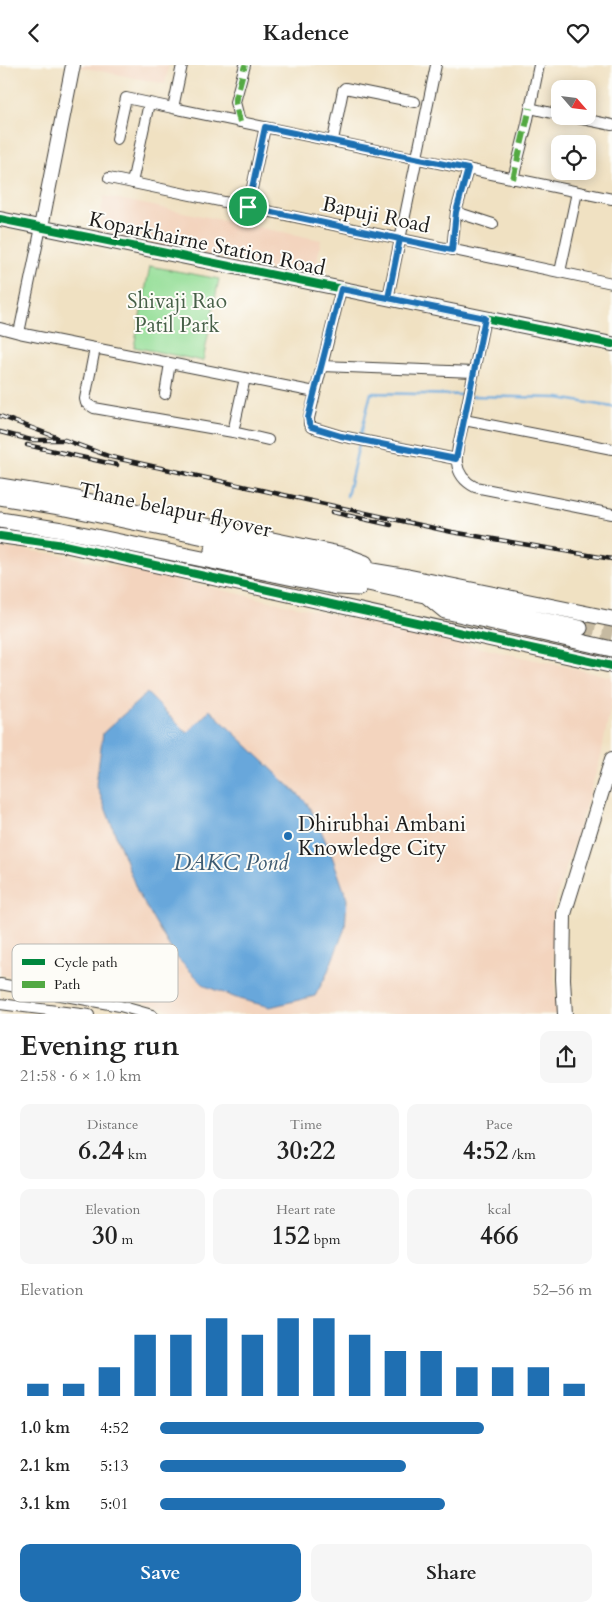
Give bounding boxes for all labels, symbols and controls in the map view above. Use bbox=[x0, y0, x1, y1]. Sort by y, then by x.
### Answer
text: Kadence bbox=[263, 18, 349, 48]
icon: back bbox=[20, 19, 48, 47]
icon: heart bbox=[564, 19, 592, 47]
north arrow bbox=[551, 80, 596, 125]
map controls bbox=[551, 80, 596, 180]
button: locate bbox=[551, 135, 596, 180]
pin bbox=[227, 186, 269, 228]
street label: Bapuji Road bbox=[319, 189, 433, 241]
icon: arrive bbox=[234, 193, 262, 221]
street label: Koparkhairne Station Road bbox=[86, 205, 328, 283]
park label: Shivaji Rao Patil Park bbox=[127, 287, 227, 340]
street label: Thane belapur flyover bbox=[76, 475, 274, 545]
place label: Dhirubhai Ambani Knowledge City bbox=[298, 810, 466, 863]
marker: Dhirubhai Ambani Knowledge City bbox=[282, 830, 294, 842]
water label: DAKC Pond bbox=[174, 848, 290, 878]
legend bbox=[12, 944, 178, 1002]
text: Cycle path bbox=[54, 953, 118, 972]
text: Path bbox=[54, 975, 81, 994]
text: Evening run bbox=[20, 1027, 179, 1065]
button: share bbox=[540, 1031, 592, 1083]
text: 21:58 · 6 × 1.0 km bbox=[20, 1065, 141, 1087]
text: Distance bbox=[87, 1115, 138, 1134]
text: Time bbox=[290, 1115, 322, 1134]
text: Pace bbox=[486, 1115, 513, 1134]
text: 6.24 bbox=[78, 1134, 124, 1168]
text: 30:22 bbox=[277, 1134, 335, 1168]
text: 4:52 bbox=[463, 1134, 508, 1168]
text: km bbox=[124, 1145, 147, 1164]
text: /km bbox=[508, 1145, 536, 1164]
text: Elevation bbox=[85, 1200, 140, 1219]
text: Heart rate bbox=[276, 1200, 336, 1219]
text: kcal bbox=[488, 1200, 511, 1219]
text: 30 bbox=[92, 1219, 118, 1253]
text: 152 bbox=[271, 1219, 310, 1253]
text: 466 bbox=[480, 1219, 519, 1253]
text: m bbox=[118, 1230, 133, 1249]
text: bpm bbox=[310, 1230, 340, 1249]
text: Elevation bbox=[20, 1279, 84, 1301]
text: 52–56 m bbox=[533, 1279, 592, 1301]
text: 1.0 km bbox=[20, 1417, 70, 1439]
text: 4:52 bbox=[100, 1417, 129, 1439]
text: 2.1 km bbox=[20, 1455, 70, 1477]
text: 5:13 bbox=[100, 1455, 129, 1477]
text: 3.1 km bbox=[20, 1493, 70, 1515]
text: 5:01 bbox=[100, 1493, 129, 1515]
button: Save bbox=[20, 1544, 301, 1602]
button: Share bbox=[311, 1544, 592, 1602]

